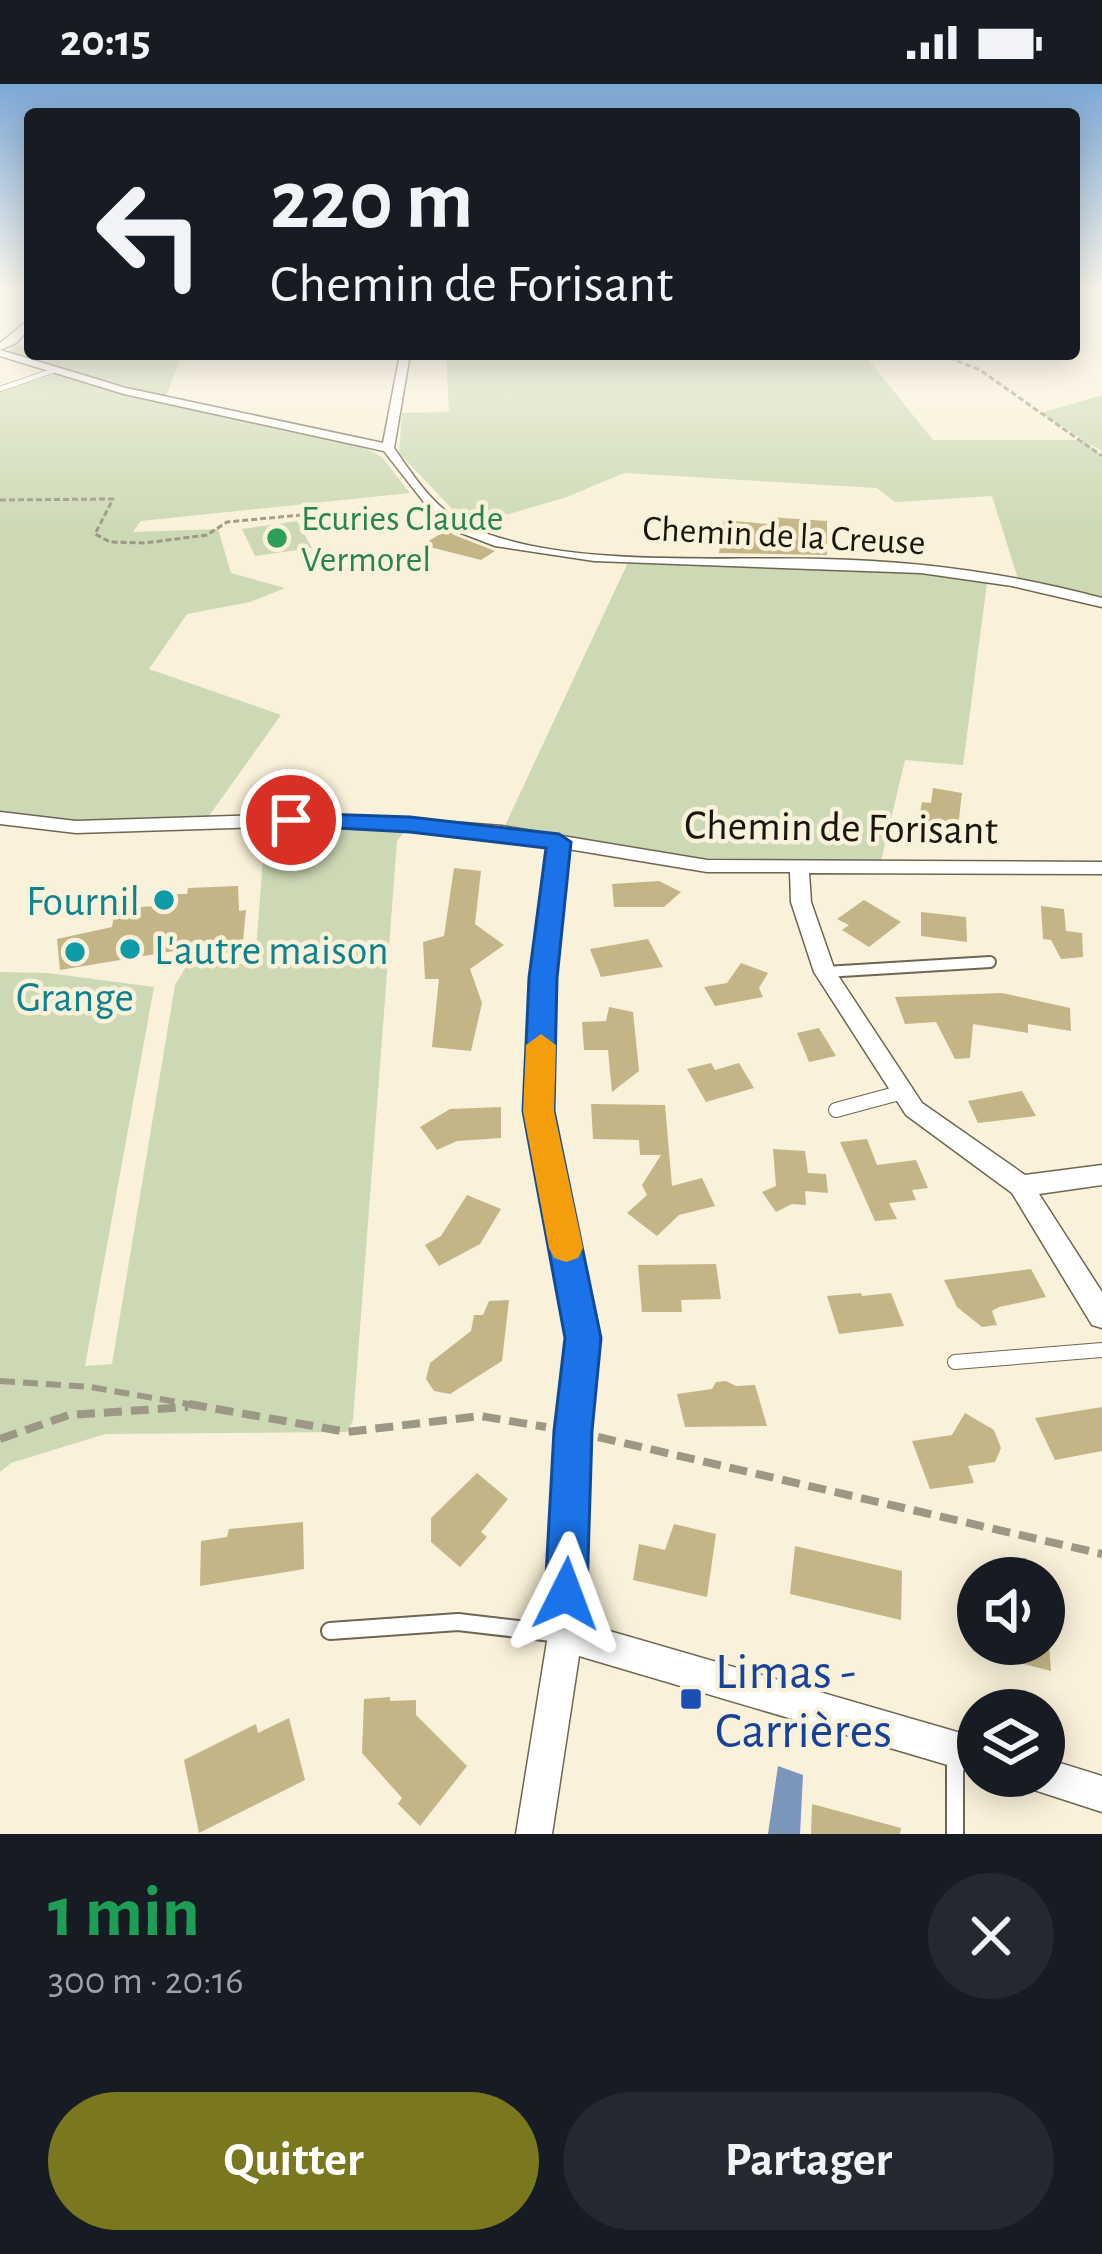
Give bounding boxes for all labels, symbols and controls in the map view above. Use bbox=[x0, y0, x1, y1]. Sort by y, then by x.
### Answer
text: 20:15 bbox=[60, 19, 151, 64]
icon: left bbox=[72, 156, 228, 312]
text: 220 m bbox=[270, 160, 473, 244]
text: Chemin de Forisant bbox=[270, 258, 673, 312]
place label: Ecuries Claude Vermorel bbox=[301, 501, 503, 578]
street label: Chemin de la Creuse bbox=[642, 511, 926, 561]
marker: Ecuries Claude Vermorel bbox=[264, 525, 290, 551]
pin bbox=[240, 769, 342, 871]
icon: arrive bbox=[258, 787, 324, 853]
street label: Chemin de Forisant bbox=[684, 804, 998, 852]
place label: Fournil bbox=[26, 881, 140, 923]
marker: Fournil bbox=[151, 887, 177, 913]
place label: L'autre maison bbox=[154, 930, 389, 972]
marker: L'autre maison bbox=[117, 936, 143, 962]
marker: Grange bbox=[62, 939, 88, 965]
place label: Grange bbox=[16, 977, 134, 1019]
position arrow bbox=[503, 1531, 629, 1657]
map controls bbox=[957, 1557, 1065, 1797]
button: sound bbox=[957, 1557, 1065, 1665]
place label: Limas - Carrières bbox=[715, 1647, 892, 1757]
marker: Limas - Carrières bbox=[678, 1686, 704, 1712]
button: layers bbox=[957, 1689, 1065, 1797]
button: close bbox=[928, 1873, 1054, 1999]
text: 1 min bbox=[48, 1877, 200, 1949]
text: 300 m · 20:16 bbox=[48, 1962, 244, 2001]
button: Quitter bbox=[48, 2092, 539, 2230]
button: Partager bbox=[563, 2092, 1054, 2230]

